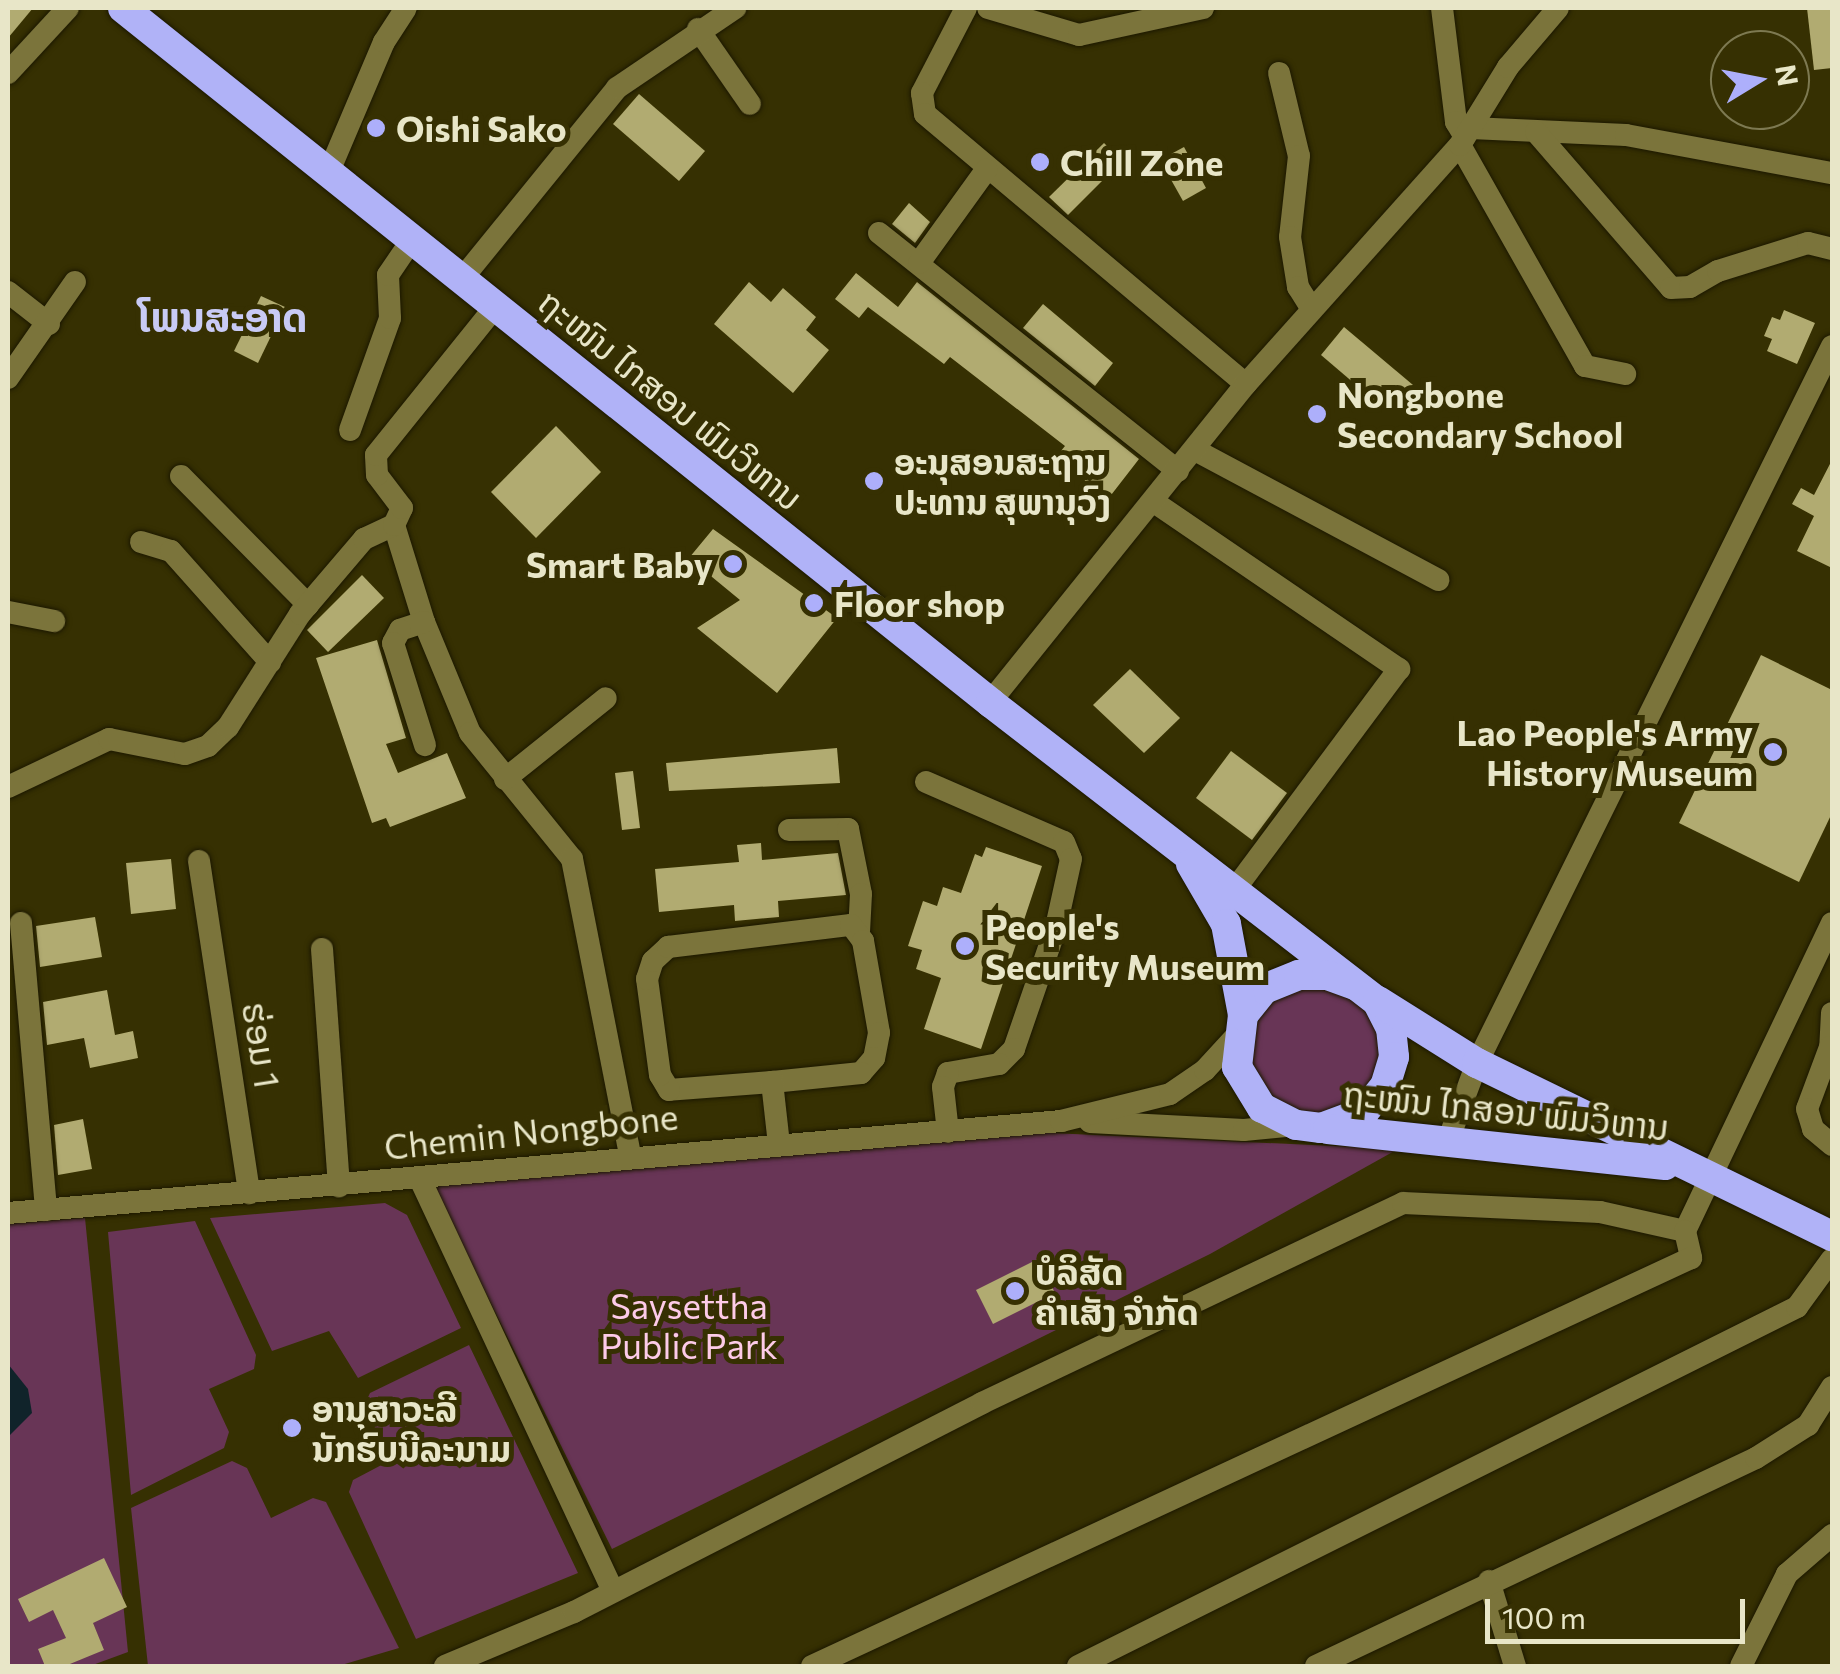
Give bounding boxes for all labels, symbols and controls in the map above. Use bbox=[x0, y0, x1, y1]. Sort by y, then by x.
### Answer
north arrow bbox=[1710, 30, 1810, 130]
text: N bbox=[1769, 62, 1806, 88]
place label: Oishi Sako bbox=[396, 107, 567, 149]
marker: Oishi Sako bbox=[365, 117, 387, 139]
place label: Chill Zone bbox=[1060, 141, 1223, 183]
marker: Chill Zone bbox=[1029, 151, 1051, 173]
street label: ຖະໜົນ ໄກສອນ ພົມວິຫານ bbox=[531, 280, 811, 518]
district label: ໂພນສະອາດ bbox=[137, 292, 307, 340]
place label: Nongbone Secondary School bbox=[1337, 373, 1623, 455]
marker: Nongbone Secondary School bbox=[1306, 403, 1328, 425]
place label: ອະນຸສອນສະຖານ ປະທານ ສຸພານຸວົງ bbox=[894, 440, 1111, 522]
marker: ອະນຸສອນສະຖານ ປະທານ ສຸພານຸວົງ bbox=[863, 470, 885, 492]
place label: Smart Baby bbox=[526, 543, 713, 585]
marker: Smart Baby bbox=[722, 553, 744, 575]
place label: Floor shop bbox=[834, 582, 1005, 624]
marker: Floor shop bbox=[803, 592, 825, 614]
place label: Lao People's Army History Museum bbox=[1457, 711, 1753, 793]
marker: Lao People's Army History Museum bbox=[1762, 741, 1784, 763]
place label: People's Security Museum bbox=[985, 905, 1265, 987]
marker: People's Security Museum bbox=[954, 935, 976, 957]
street label: ຮ່ອມ 1 bbox=[235, 999, 289, 1091]
street label: ຖະໜົນ ໄກສອນ ພົມວິຫານ bbox=[1341, 1072, 1671, 1148]
street label: Chemin Nongbone bbox=[382, 1095, 680, 1167]
place label: ບໍລິສັດ ຄຳເສັງ ຈຳກັດ bbox=[1035, 1250, 1199, 1332]
marker: ບໍລິສັດ ຄຳເສັງ ຈຳກັດ bbox=[1004, 1280, 1026, 1302]
park label: Saysettha Public Park bbox=[600, 1284, 778, 1366]
place label: ອານຸສາວະລີ ນັກຮົບນີລະນາມ bbox=[312, 1387, 511, 1469]
marker: ອານຸສາວະລີ ນັກຮົບນີລະນາມ bbox=[281, 1417, 303, 1439]
scale bar bbox=[1490, 1579, 1750, 1641]
text: 100 m bbox=[1502, 1598, 1586, 1635]

